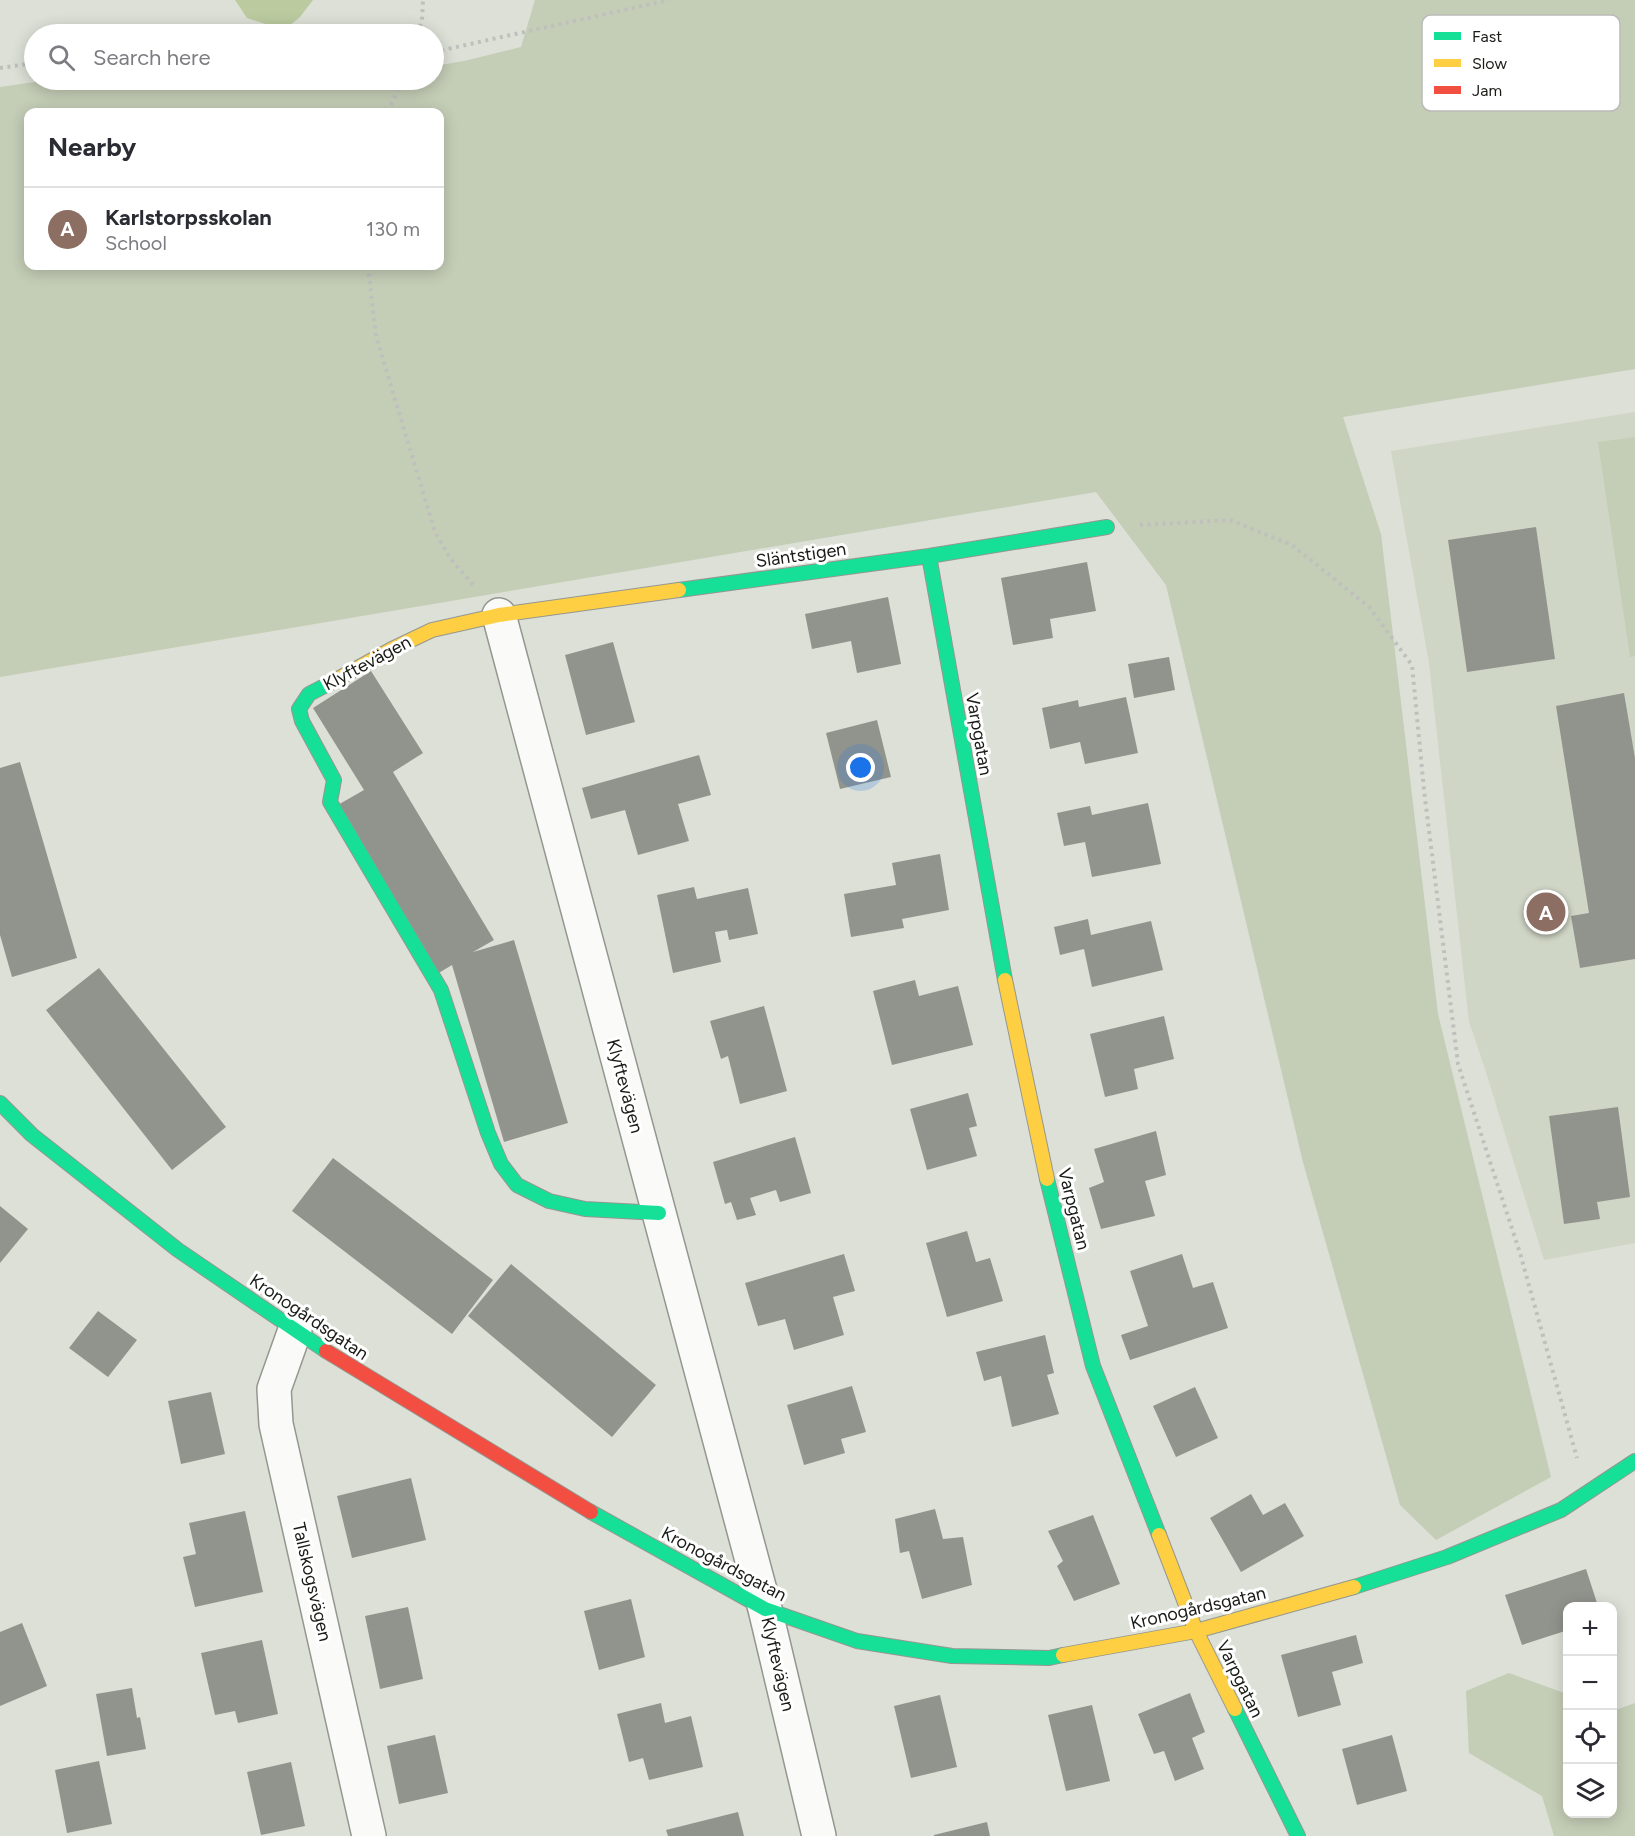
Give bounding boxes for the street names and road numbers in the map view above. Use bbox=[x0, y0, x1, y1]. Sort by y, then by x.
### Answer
street label: Släntstigen bbox=[754, 538, 848, 572]
street label: Klyftevägen bbox=[319, 631, 415, 695]
street label: Varpgatan bbox=[961, 691, 997, 777]
street label: Klyftevägen bbox=[602, 1037, 648, 1135]
street label: Varpgatan bbox=[1053, 1166, 1095, 1252]
street label: Kronogårdsgatan bbox=[245, 1269, 373, 1365]
street label: Tallskogsvägen bbox=[288, 1520, 336, 1644]
street label: Kronogårdsgatan bbox=[658, 1522, 790, 1606]
street label: Kronogårdsgatan bbox=[1128, 1582, 1268, 1634]
street label: Klyftevägen bbox=[756, 1615, 800, 1713]
street label: Varpgatan bbox=[1212, 1637, 1268, 1721]

